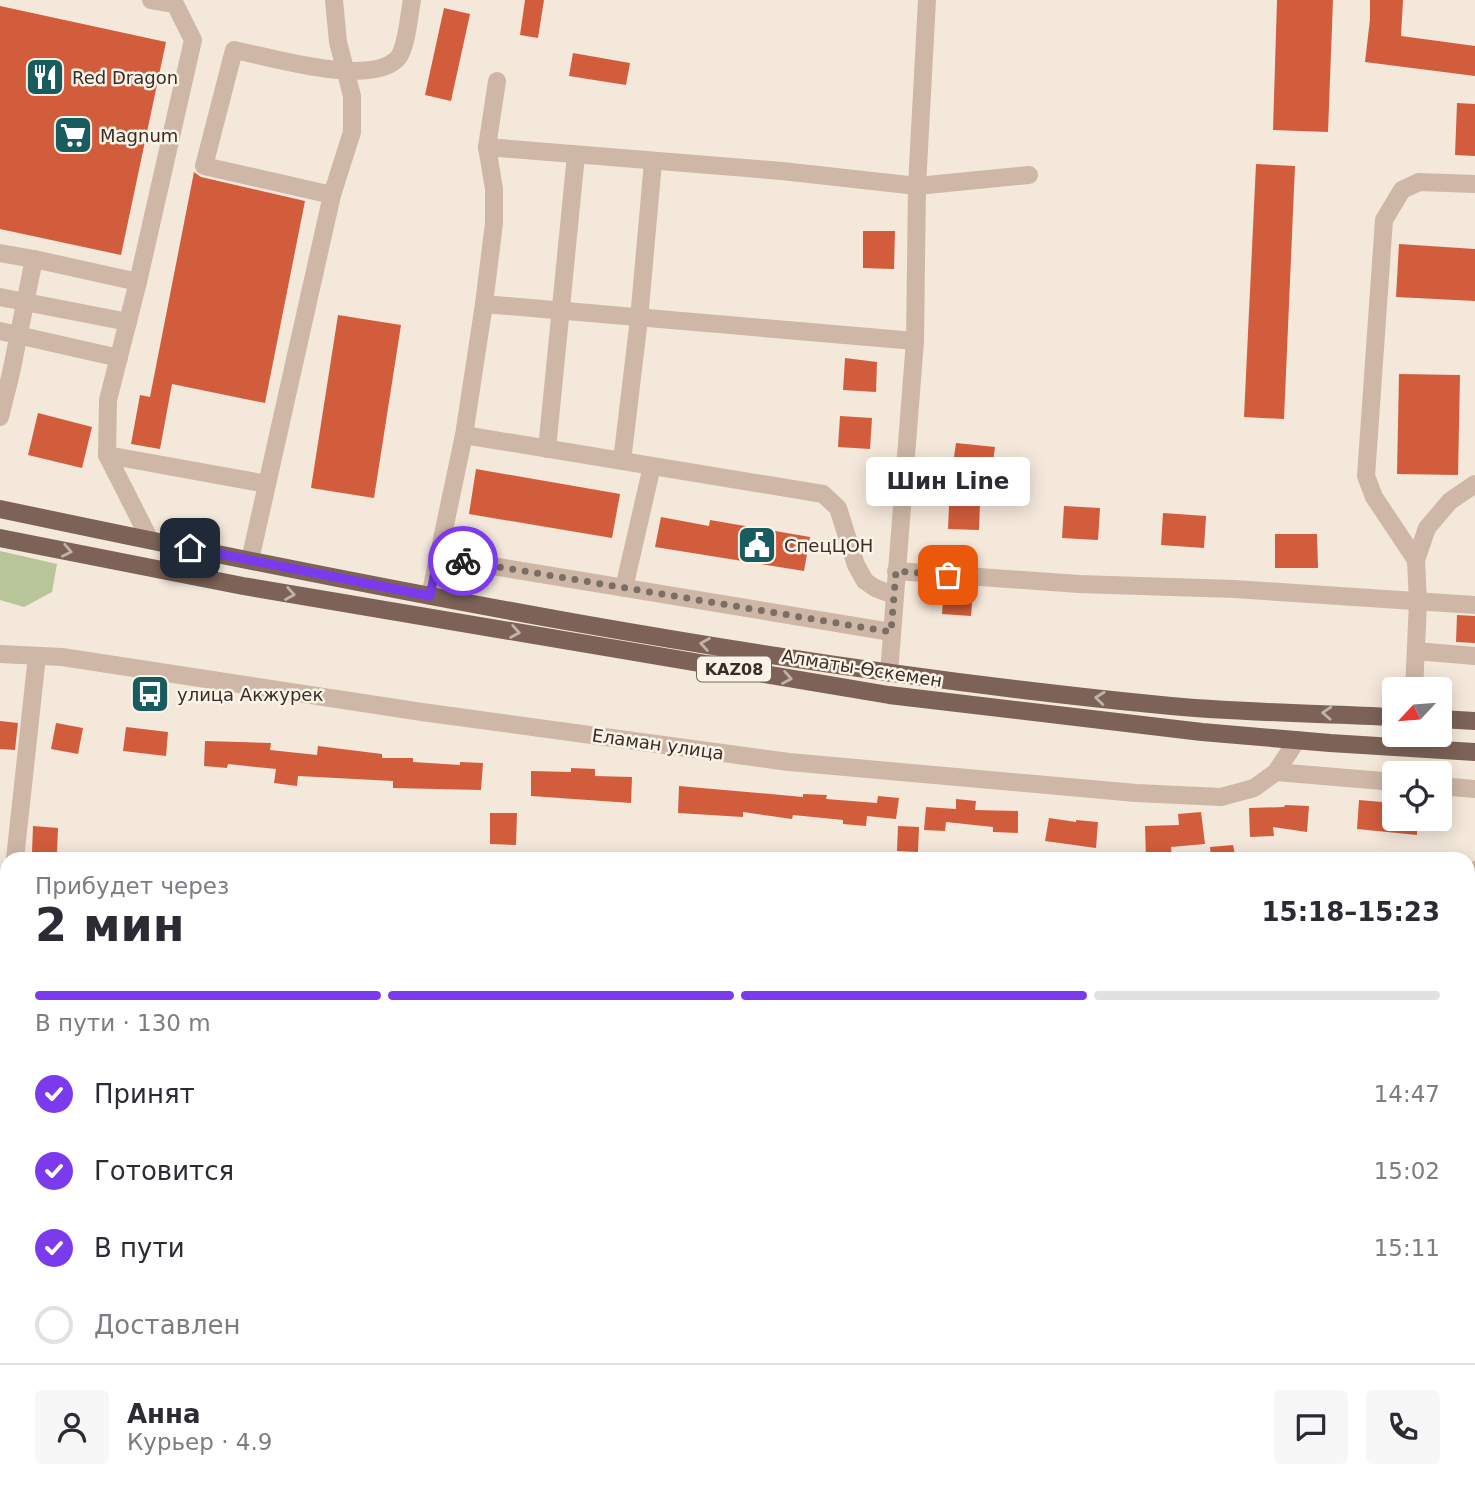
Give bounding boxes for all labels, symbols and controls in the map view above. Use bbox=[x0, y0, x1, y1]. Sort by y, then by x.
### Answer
restaurant icon: Red Dragon bbox=[24, 56, 66, 98]
place label: Red Dragon bbox=[72, 67, 178, 88]
supermarket icon: Magnum bbox=[52, 114, 94, 156]
place label: Magnum bbox=[100, 125, 178, 146]
callout: Шин Line bbox=[866, 456, 1030, 505]
text: Шин Line bbox=[887, 468, 1009, 494]
pin bbox=[160, 518, 220, 578]
public building icon: СпецЦОН bbox=[736, 524, 778, 566]
courier bbox=[428, 526, 498, 596]
icon: home bbox=[171, 529, 209, 567]
place label: СпецЦОН bbox=[784, 535, 873, 556]
icon: bike bbox=[444, 542, 482, 580]
one-way arrow bbox=[61, 543, 73, 558]
pin bbox=[918, 545, 978, 605]
icon: bag bbox=[929, 556, 967, 594]
one-way arrow bbox=[284, 586, 296, 601]
one-way arrow bbox=[509, 624, 521, 639]
one-way arrow bbox=[699, 637, 710, 652]
street label: Алматы-Өскемен bbox=[780, 645, 944, 691]
road number: KAZ08 bbox=[697, 656, 771, 682]
one-way arrow bbox=[781, 670, 793, 685]
bus stop icon: улица Акжурек bbox=[129, 673, 171, 715]
north arrow bbox=[1382, 677, 1452, 747]
map controls bbox=[1382, 677, 1452, 831]
place label: улица Акжурек bbox=[177, 684, 323, 705]
one-way arrow bbox=[1094, 691, 1106, 706]
one-way arrow bbox=[1321, 706, 1332, 721]
street label: Еламан улица bbox=[591, 724, 725, 764]
button: locate bbox=[1382, 761, 1452, 831]
text: Прибудет через bbox=[35, 873, 229, 899]
text: 15:18–15:23 bbox=[1261, 897, 1440, 927]
text: 2 мин bbox=[35, 898, 185, 952]
text: В пути · 130 m bbox=[35, 1010, 211, 1036]
icon: check bbox=[35, 1075, 73, 1113]
text: Принят bbox=[94, 1079, 195, 1109]
text: 14:47 bbox=[1374, 1081, 1440, 1107]
icon: check bbox=[35, 1152, 73, 1190]
text: Готовится bbox=[94, 1156, 234, 1186]
text: 15:02 bbox=[1374, 1158, 1440, 1184]
icon: check bbox=[35, 1229, 73, 1267]
text: В пути bbox=[94, 1233, 185, 1263]
text: 15:11 bbox=[1374, 1235, 1440, 1261]
text: Доставлен bbox=[94, 1310, 241, 1340]
button: person bbox=[35, 1390, 109, 1464]
button: chat bbox=[1274, 1390, 1348, 1464]
button: phone bbox=[1366, 1390, 1440, 1464]
text: Анна bbox=[127, 1399, 201, 1429]
text: Курьер · 4.9 bbox=[127, 1429, 272, 1455]

